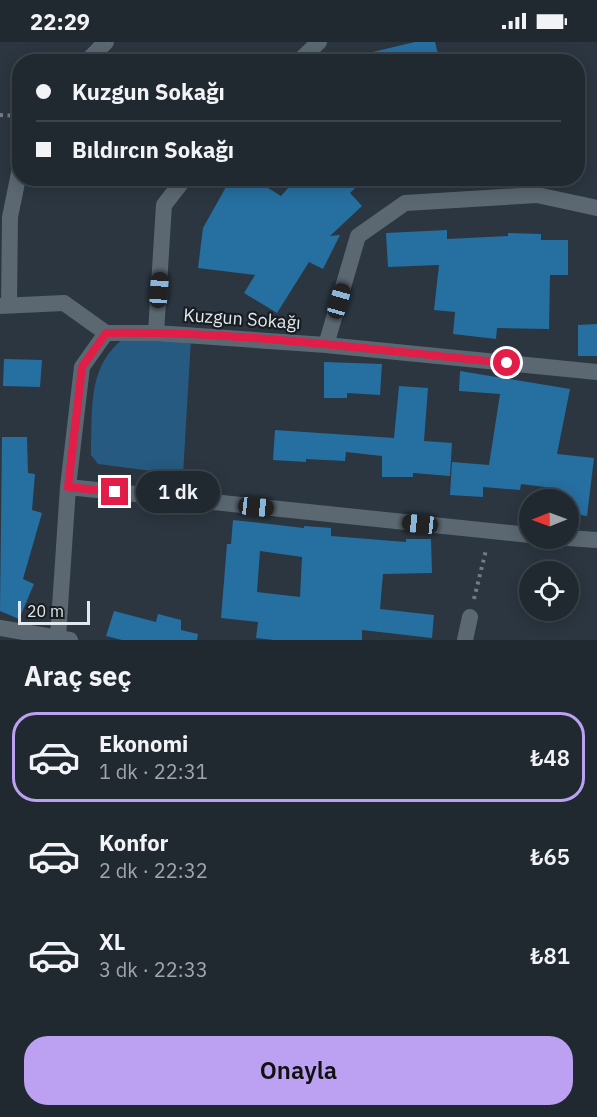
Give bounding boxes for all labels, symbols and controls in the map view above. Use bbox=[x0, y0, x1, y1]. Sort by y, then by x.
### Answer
text: 22:29 bbox=[30, 7, 90, 36]
text: Kuzgun Sokağı bbox=[72, 77, 225, 106]
text: Bıldırcın Sokağı bbox=[72, 135, 234, 164]
car bbox=[149, 271, 169, 309]
car bbox=[325, 281, 353, 321]
street label: Kuzgun Sokağı bbox=[183, 303, 301, 334]
route start bbox=[493, 349, 520, 376]
callout: 1 dk bbox=[136, 471, 220, 513]
route end bbox=[101, 478, 128, 505]
text: 1 dk bbox=[158, 478, 198, 505]
north arrow bbox=[519, 489, 579, 549]
map controls bbox=[519, 489, 579, 621]
car bbox=[237, 496, 275, 518]
car bbox=[401, 513, 439, 535]
button: locate bbox=[519, 561, 579, 621]
scale bar bbox=[18, 598, 90, 626]
text: 20 m bbox=[27, 601, 64, 621]
text: Araç seç bbox=[24, 658, 131, 693]
text: Ekonomi bbox=[99, 729, 188, 758]
icon: car bbox=[27, 730, 81, 784]
text: ₺48 bbox=[530, 743, 570, 772]
text: 1 dk · 22:31 bbox=[99, 758, 208, 785]
text: Konfor bbox=[99, 828, 168, 857]
icon: car bbox=[27, 829, 81, 883]
text: ₺65 bbox=[530, 842, 570, 871]
text: 2 dk · 22:32 bbox=[99, 857, 208, 884]
text: XL bbox=[99, 927, 125, 956]
icon: car bbox=[27, 928, 81, 982]
text: ₺81 bbox=[530, 941, 570, 970]
text: 3 dk · 22:33 bbox=[99, 956, 208, 983]
button: Onayla bbox=[24, 1036, 573, 1105]

